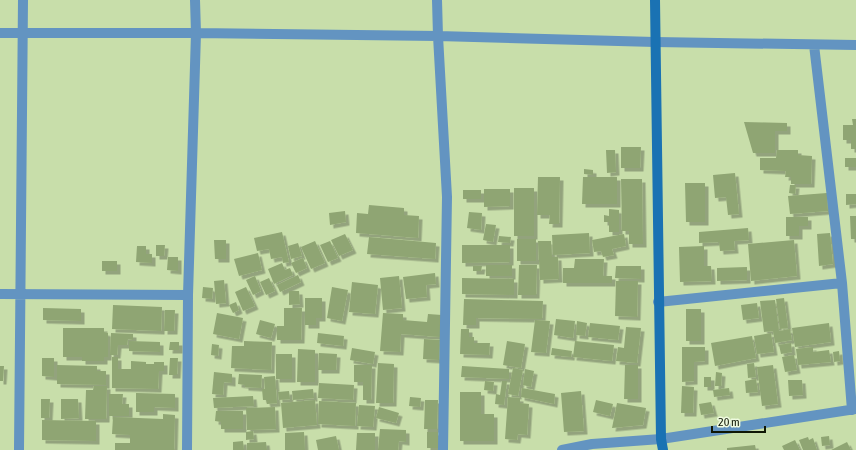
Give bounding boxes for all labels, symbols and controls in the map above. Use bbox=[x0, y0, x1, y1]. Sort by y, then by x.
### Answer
scale bar bbox=[712, 408, 765, 434]
text: 20 m bbox=[718, 415, 740, 429]

